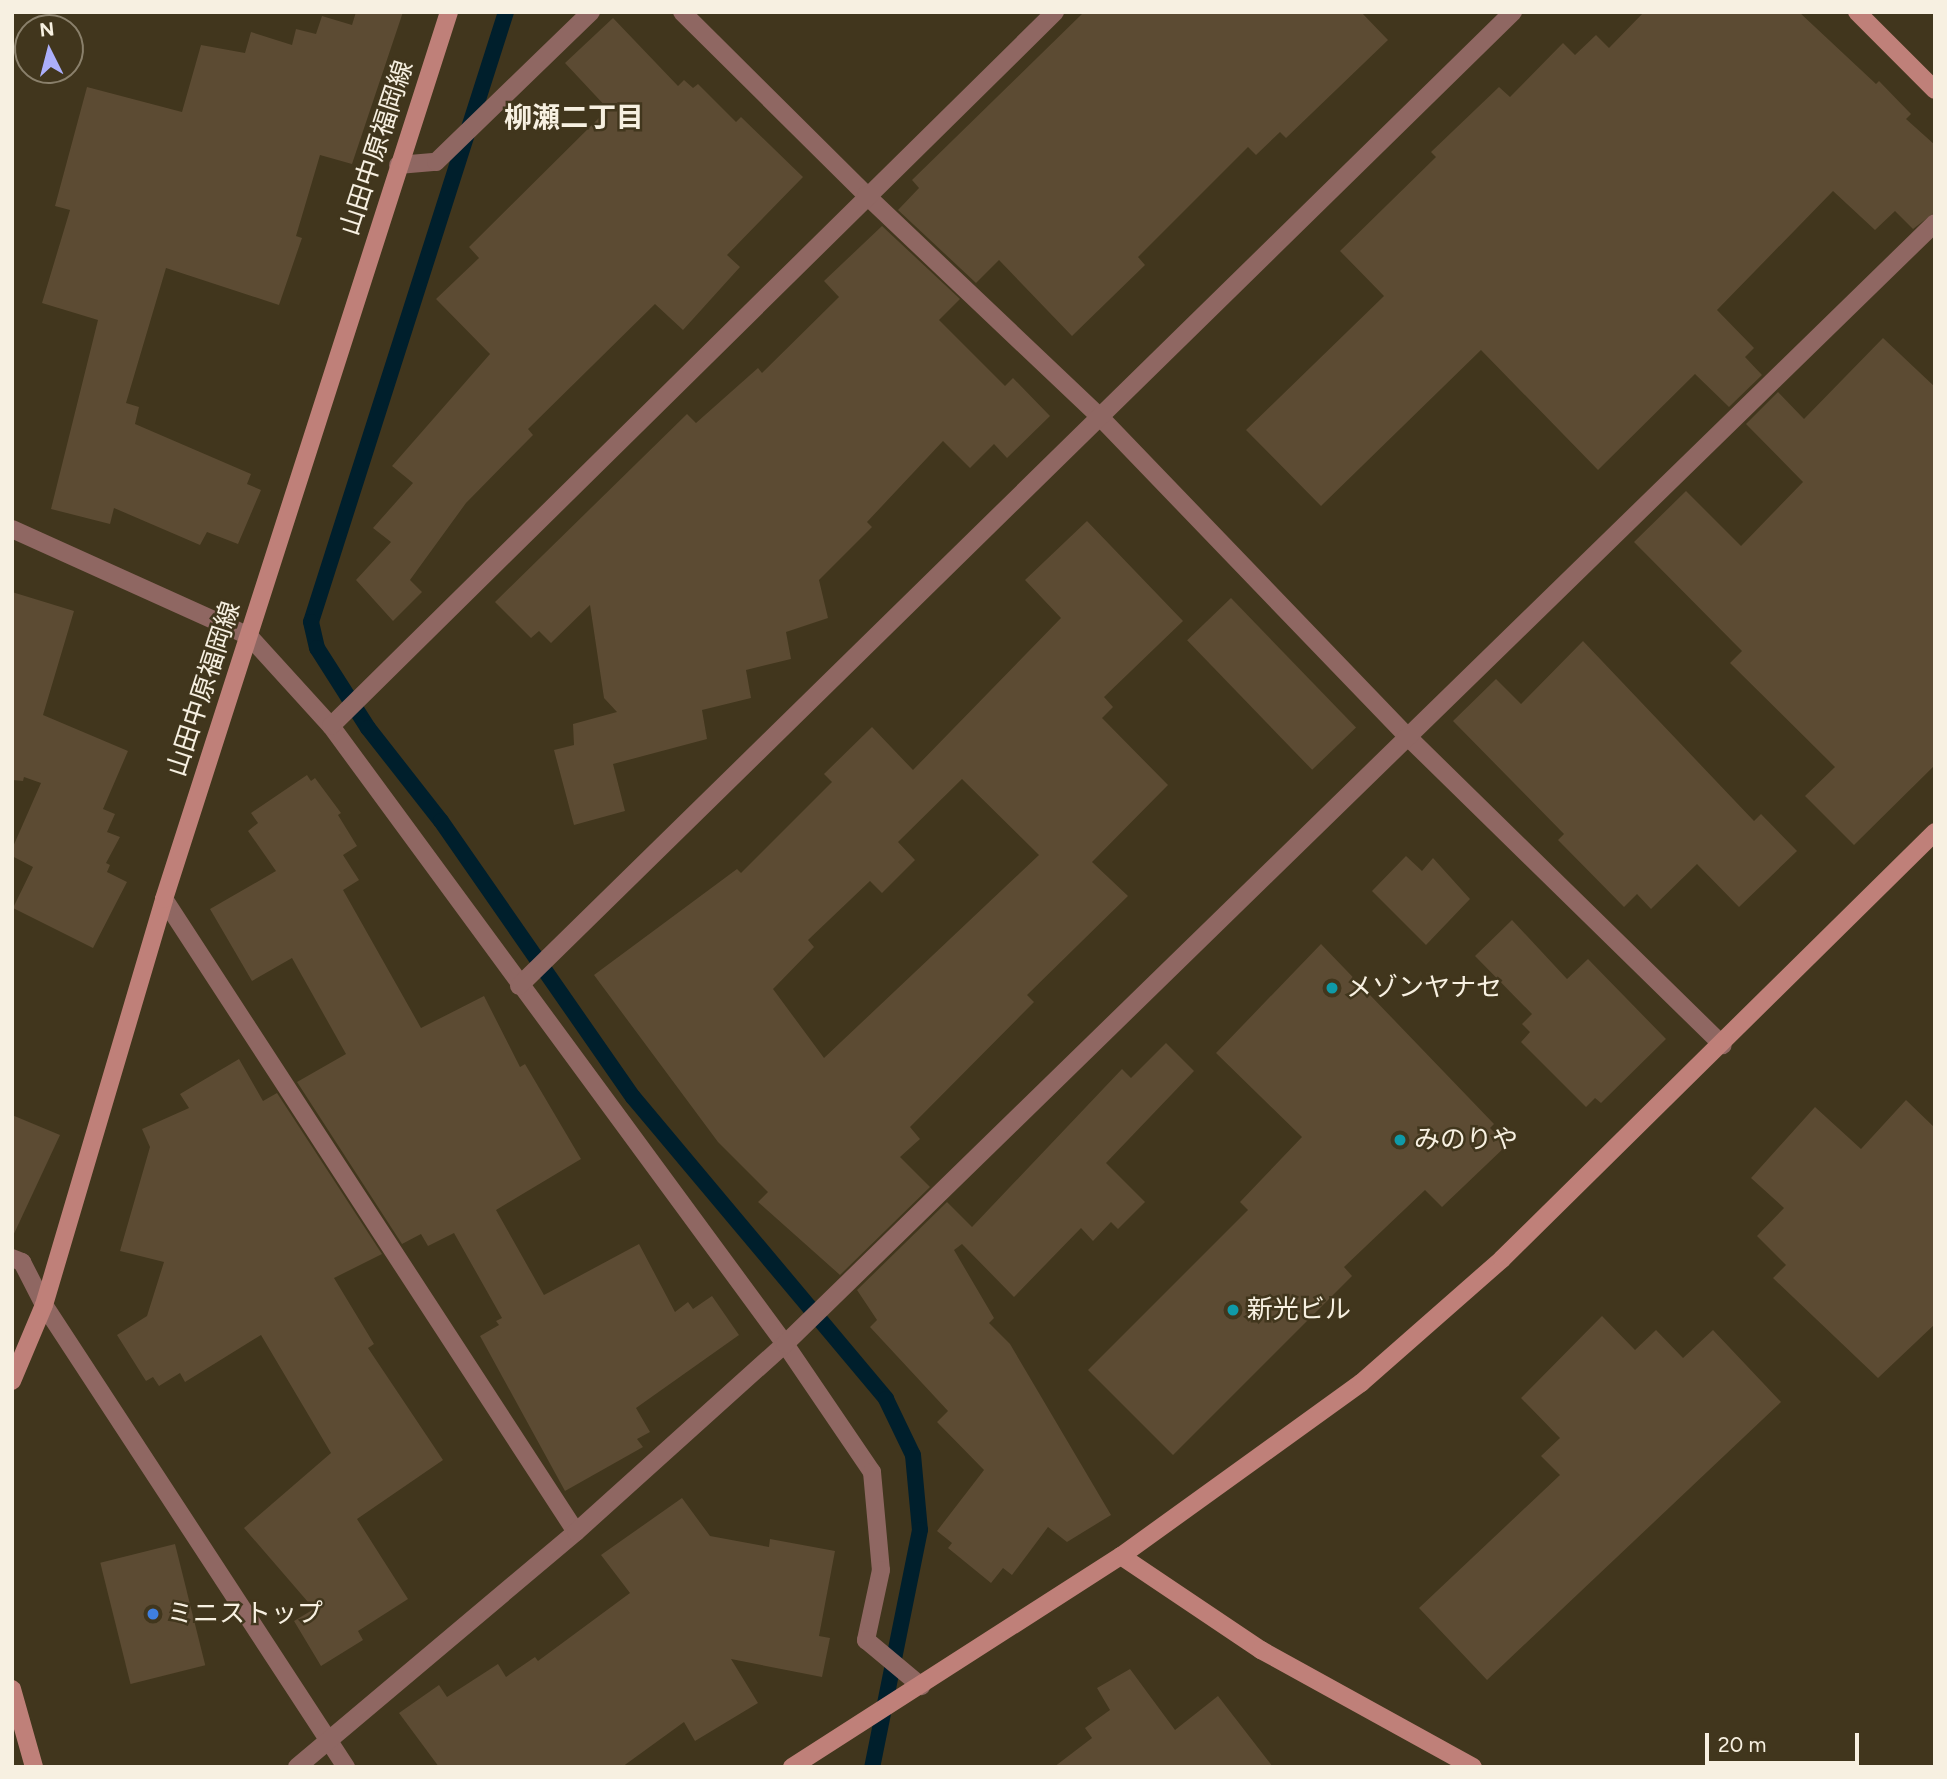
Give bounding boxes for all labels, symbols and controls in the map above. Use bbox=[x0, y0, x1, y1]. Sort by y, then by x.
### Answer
north arrow bbox=[14, 14, 84, 84]
text: N bbox=[38, 17, 55, 42]
street label: 山田中原福岡線 bbox=[334, 57, 420, 239]
district label: 柳瀬二丁目 bbox=[504, 100, 644, 134]
street label: 山田中原福岡線 bbox=[161, 598, 247, 780]
place label: メゾンヤナセ bbox=[1346, 972, 1502, 1004]
marker: メゾンヤナセ bbox=[1324, 980, 1340, 996]
place label: みのりや bbox=[1414, 1124, 1518, 1156]
marker: みのりや bbox=[1392, 1132, 1408, 1148]
place label: 新光ビル bbox=[1247, 1294, 1351, 1326]
marker: 新光ビル bbox=[1225, 1302, 1241, 1318]
place label: ミニストップ bbox=[167, 1598, 323, 1630]
marker: ミニストップ bbox=[145, 1606, 161, 1622]
scale bar bbox=[1709, 1720, 1863, 1764]
text: 20 m bbox=[1718, 1732, 1766, 1757]

